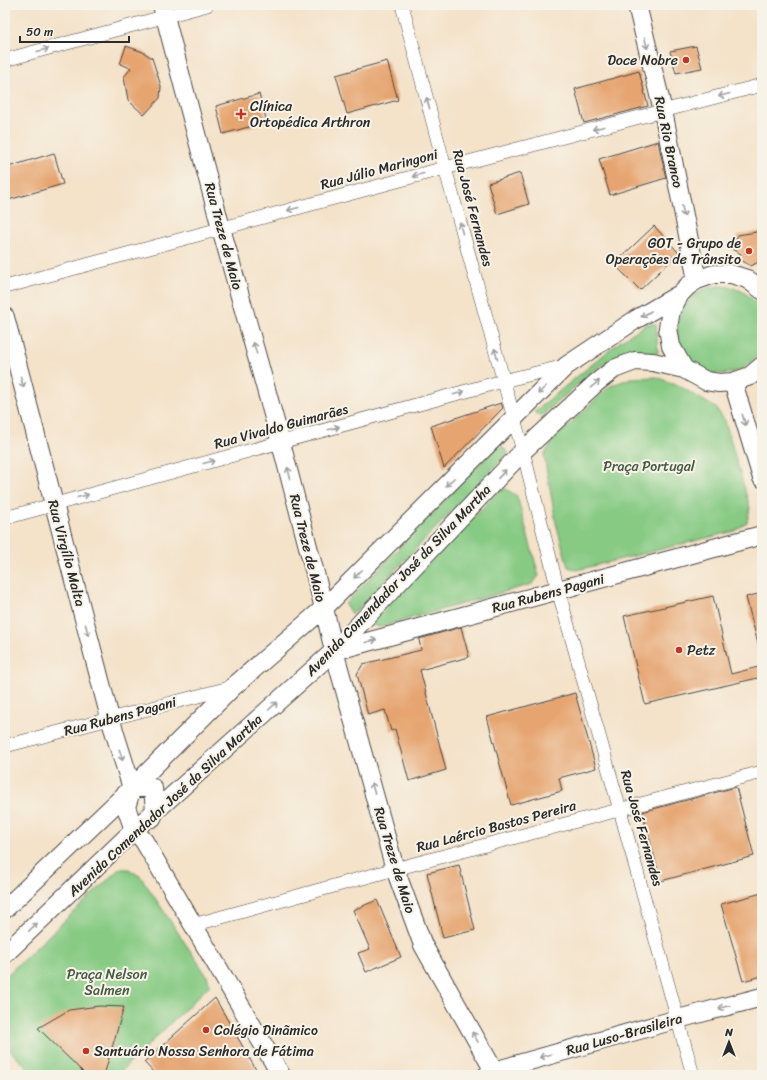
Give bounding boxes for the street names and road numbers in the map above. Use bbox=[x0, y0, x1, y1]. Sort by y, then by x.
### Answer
street label: Rua Rio Branco bbox=[647, 94, 690, 190]
street label: Rua Júlio Maringoni bbox=[318, 142, 442, 197]
street label: Rua José Fernandes bbox=[445, 147, 500, 270]
street label: Rua Treze de Maio bbox=[197, 180, 250, 293]
street label: Rua Vivaldo Guimarães bbox=[211, 397, 351, 456]
street label: Avenida Comendador José da Silva Martha bbox=[299, 478, 497, 683]
street label: Rua Treze de Maio bbox=[282, 492, 333, 605]
street label: Rua Virgílio Malta bbox=[40, 497, 93, 609]
street label: Rua Rubens Pagani bbox=[489, 566, 608, 621]
street label: Rua Rubens Pagani bbox=[61, 689, 180, 744]
street label: Avenida Comendador José da Silva Martha bbox=[61, 708, 269, 904]
street label: Rua José Fernandes bbox=[613, 767, 670, 890]
street label: Rua Laércio Bastos Pereira bbox=[413, 793, 580, 860]
street label: Rua Treze de Maio bbox=[366, 804, 423, 917]
street label: Rua Luso-Brasileira bbox=[563, 1006, 685, 1063]

